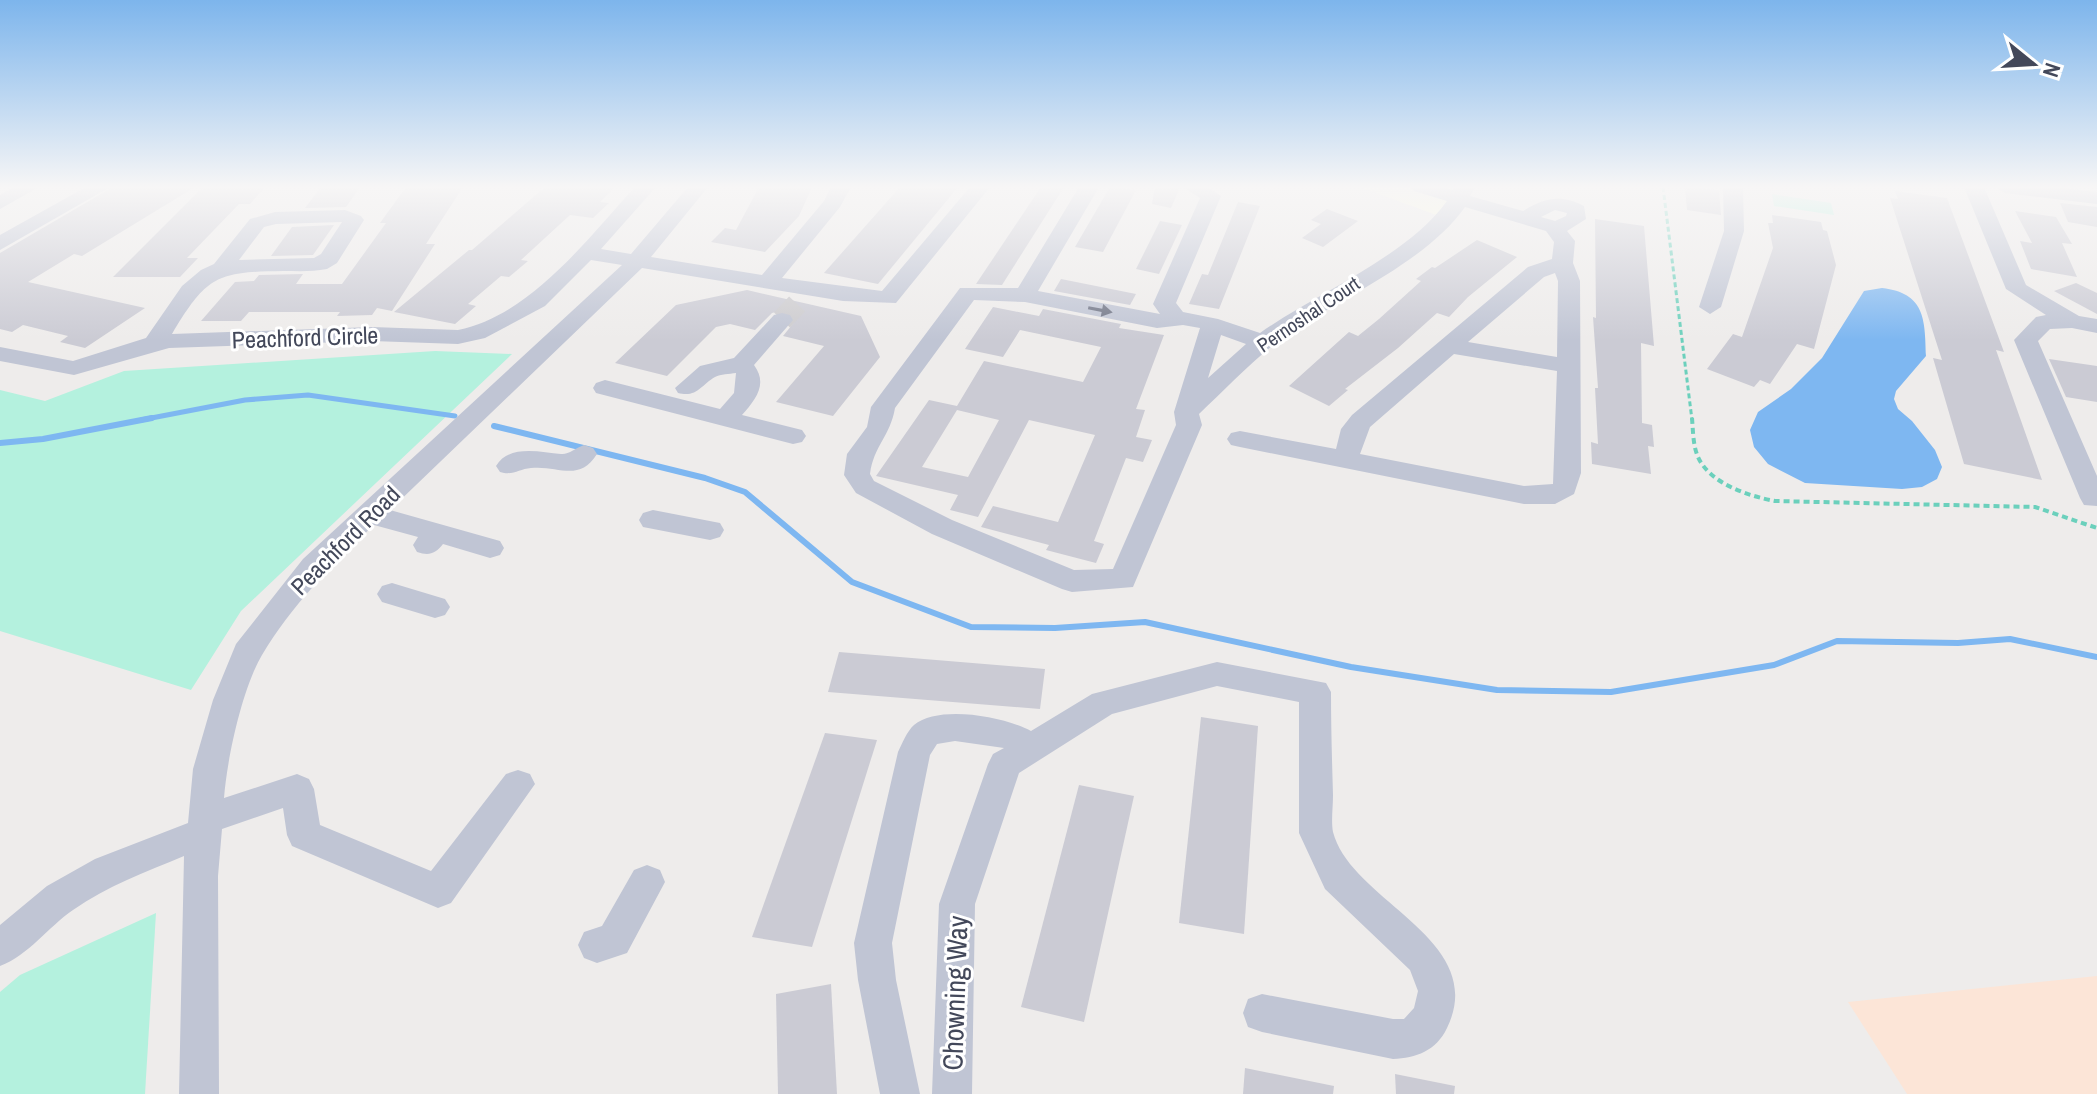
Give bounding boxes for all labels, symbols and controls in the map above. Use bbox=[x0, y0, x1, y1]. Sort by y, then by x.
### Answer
north arrow bbox=[1993, 24, 2073, 104]
text: N bbox=[2036, 59, 2068, 81]
street label: Pernoshal Court bbox=[1251, 269, 1365, 358]
one-way arrow bbox=[1088, 304, 1113, 317]
street label: Peachford Circle bbox=[231, 318, 379, 356]
street label: Peachford Road bbox=[283, 478, 407, 602]
street label: Chowning Way bbox=[933, 914, 977, 1071]

